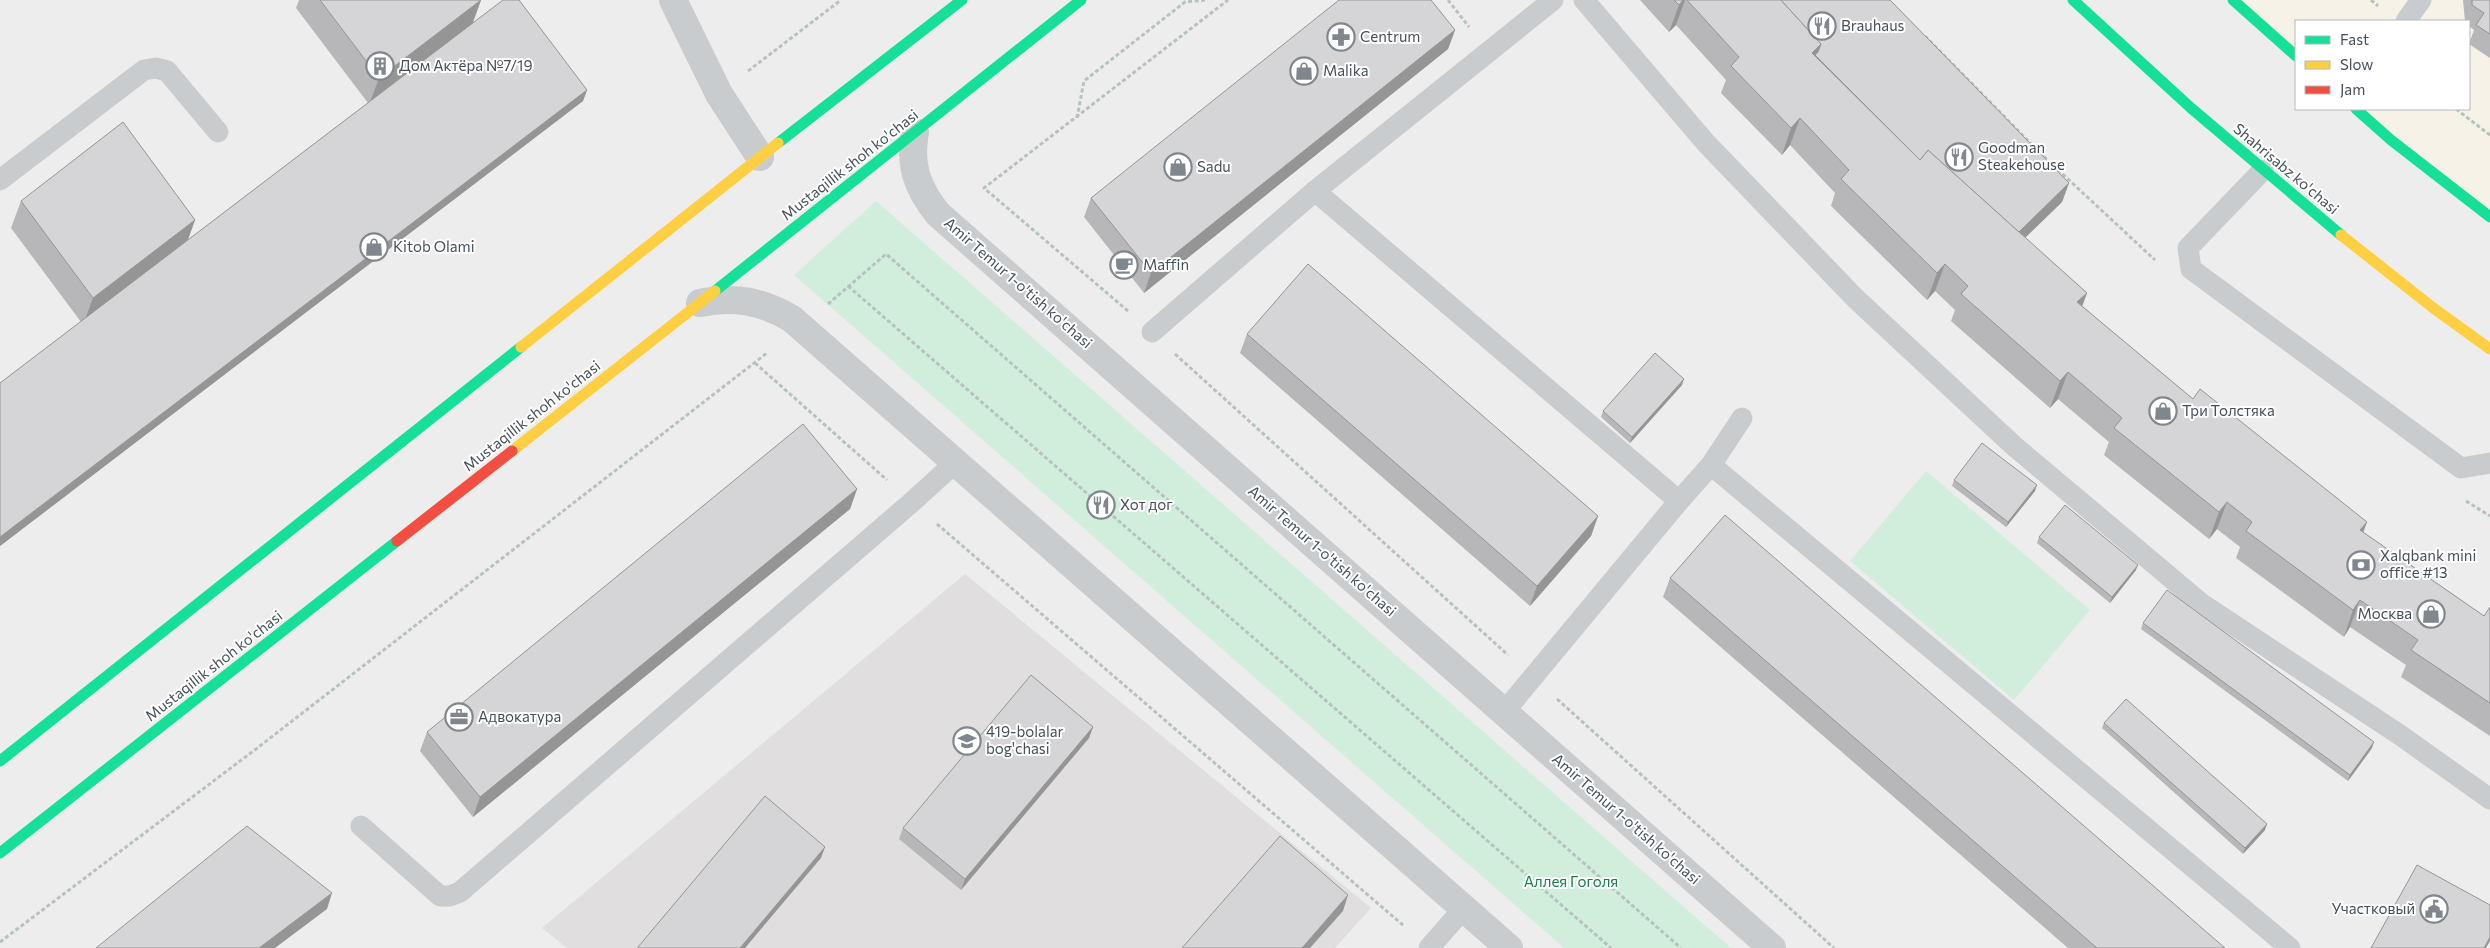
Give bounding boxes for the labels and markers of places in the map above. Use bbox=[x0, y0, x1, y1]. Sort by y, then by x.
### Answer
restaurant icon: Brauhaus bbox=[1807, 11, 1837, 41]
place label: Brauhaus bbox=[1841, 16, 1905, 34]
pharmacy icon: Centrum bbox=[1326, 22, 1356, 52]
place label: Centrum bbox=[1360, 27, 1420, 45]
building icon: Дом Актёра №7/19 bbox=[365, 51, 395, 81]
place label: Дом Актёра №7/19 bbox=[399, 56, 532, 74]
shop icon: Malika bbox=[1289, 56, 1319, 86]
place label: Malika bbox=[1323, 61, 1369, 79]
place label: Goodman Steakehouse bbox=[1978, 138, 2065, 173]
restaurant icon: Goodman Steakehouse bbox=[1944, 142, 1974, 172]
shop icon: Sadu bbox=[1163, 152, 1193, 182]
place label: Sadu bbox=[1197, 157, 1231, 175]
shop icon: Kitob Olami bbox=[359, 232, 389, 262]
place label: Kitob Olami bbox=[393, 237, 475, 255]
cafe icon: Maffin bbox=[1109, 250, 1139, 280]
place label: Maffin bbox=[1143, 255, 1189, 273]
shop icon: Три Толстяка bbox=[2148, 396, 2178, 426]
place label: Три Толстяка bbox=[2182, 401, 2275, 419]
restaurant icon: Хот дог bbox=[1086, 490, 1116, 520]
place label: Хот дог bbox=[1120, 495, 1173, 513]
place label: Xalqbank mini office #13 bbox=[2380, 546, 2476, 581]
bank icon: Xalqbank mini office #13 bbox=[2346, 550, 2376, 580]
shop icon: Москва bbox=[2416, 599, 2446, 629]
place label: Москва bbox=[2358, 604, 2412, 622]
office icon: Адвокатура bbox=[444, 702, 474, 732]
place label: Адвокатура bbox=[478, 707, 561, 725]
place label: 419-bolalar bog'chasi bbox=[986, 722, 1064, 757]
school or university icon: 419-bolalar bog'chasi bbox=[952, 726, 982, 756]
public building icon: Участковый bbox=[2419, 894, 2449, 924]
place label: Участковый bbox=[2332, 899, 2415, 917]

